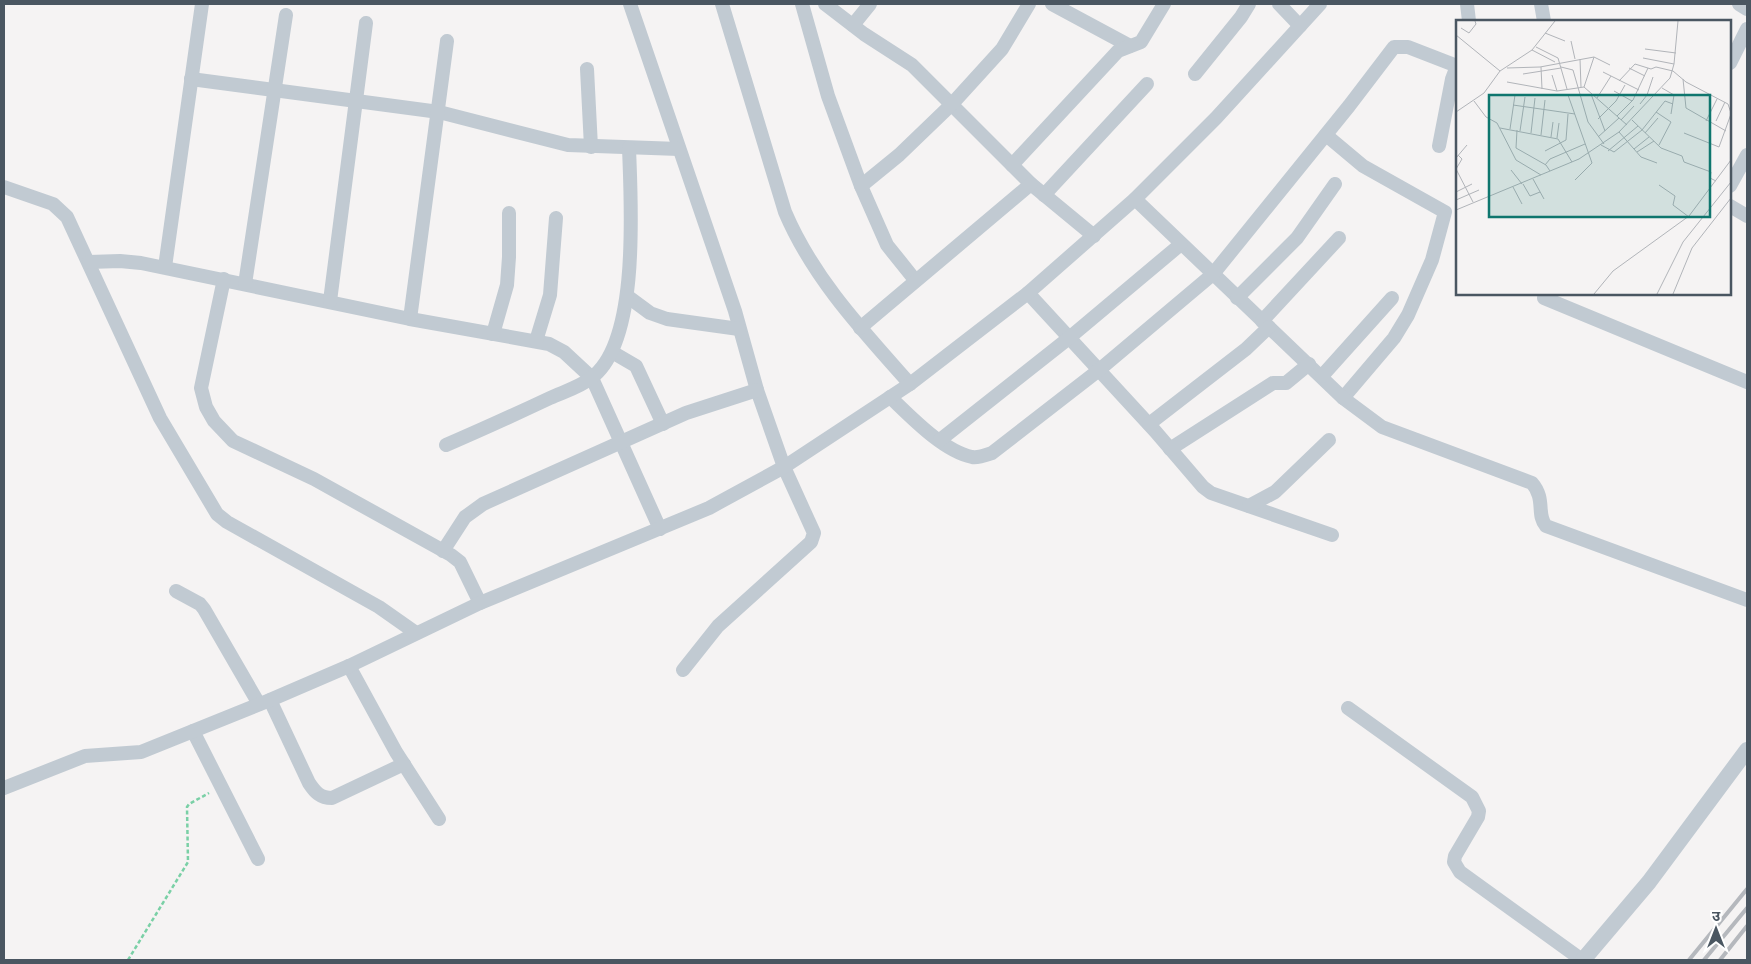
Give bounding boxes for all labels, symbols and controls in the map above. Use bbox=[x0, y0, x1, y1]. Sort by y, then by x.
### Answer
inset map bbox=[1456, 20, 1731, 295]
north arrow bbox=[1691, 904, 1741, 954]
text: उ bbox=[1712, 908, 1721, 925]

